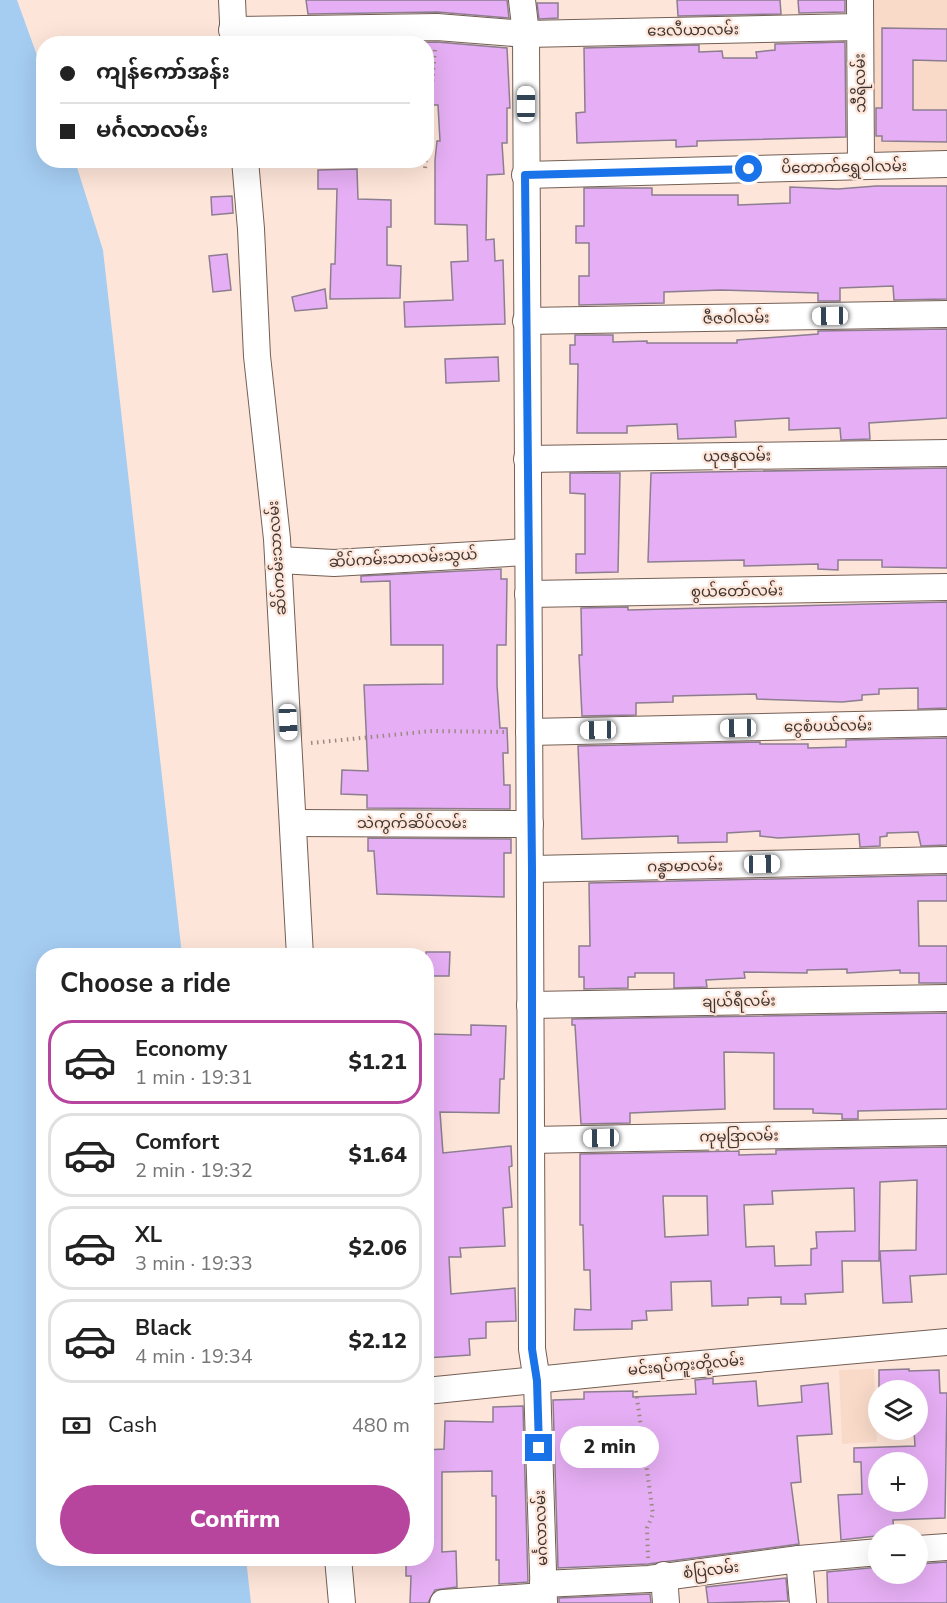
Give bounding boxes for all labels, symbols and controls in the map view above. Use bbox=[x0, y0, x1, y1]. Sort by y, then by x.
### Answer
street label: ဒေလီယာလမ်း bbox=[647, 19, 739, 41]
street label: သီရိလမ်း bbox=[849, 53, 873, 113]
text: ကျန်ကော်အန်း bbox=[96, 57, 230, 87]
car bbox=[517, 86, 535, 122]
text: မင်္ဂလာလမ်း bbox=[96, 115, 208, 145]
route start bbox=[735, 155, 762, 182]
street label: ပိတောက်ရွှေဝါလမ်း bbox=[781, 156, 907, 180]
street label: ဇီဇဝါလမ်း bbox=[702, 307, 770, 329]
car bbox=[812, 307, 848, 325]
street label: ယုဇနလမ်း bbox=[703, 445, 771, 469]
street label: ဆိပ်ကမ်းသာလမ်း bbox=[263, 500, 291, 616]
street label: ဆိပ်ကမ်းသာလမ်းသွယ် bbox=[328, 544, 478, 573]
street label: စွယ်တော်လမ်း bbox=[691, 580, 783, 603]
car bbox=[278, 704, 298, 740]
street label: ငွေစံပယ်လမ်း bbox=[784, 715, 872, 738]
car bbox=[720, 719, 756, 737]
car bbox=[580, 721, 616, 739]
street label: သဲကွက်ဆိပ်လမ်း bbox=[357, 813, 467, 834]
street label: ဂန္ဓာမာလမ်း bbox=[647, 855, 723, 879]
car bbox=[744, 855, 780, 873]
text: Choose a ride bbox=[60, 965, 231, 1002]
street label: ချယ်ရီလမ်း bbox=[702, 990, 776, 1014]
text: Economy bbox=[135, 1034, 227, 1064]
icon: car bbox=[63, 1035, 117, 1089]
text: $1.21 bbox=[348, 1047, 407, 1077]
text: 1 min · 19:31 bbox=[135, 1064, 253, 1091]
street label: ကုမုဒြာလမ်း bbox=[699, 1125, 779, 1149]
text: Comfort bbox=[135, 1127, 219, 1157]
icon: car bbox=[63, 1128, 117, 1182]
car bbox=[583, 1129, 619, 1147]
text: $1.64 bbox=[348, 1140, 407, 1170]
text: 2 min · 19:32 bbox=[135, 1157, 253, 1184]
text: XL bbox=[135, 1220, 162, 1250]
icon: car bbox=[63, 1221, 117, 1275]
text: $2.06 bbox=[348, 1233, 407, 1263]
text: 3 min · 19:33 bbox=[135, 1250, 253, 1277]
text: Black bbox=[135, 1313, 191, 1343]
icon: car bbox=[63, 1314, 117, 1368]
text: $2.12 bbox=[348, 1326, 407, 1356]
text: 4 min · 19:34 bbox=[135, 1343, 253, 1370]
street label: မင်းရပ်ကူးတို့လမ်း bbox=[627, 1350, 745, 1382]
map controls bbox=[868, 1380, 928, 1584]
button: layers bbox=[868, 1380, 928, 1440]
icon: cash bbox=[60, 1409, 93, 1442]
text: Cash bbox=[108, 1410, 157, 1440]
text: 480 m bbox=[352, 1412, 410, 1439]
callout: 2 min bbox=[560, 1427, 659, 1469]
text: 2 min bbox=[583, 1433, 636, 1460]
route end bbox=[525, 1434, 552, 1461]
button: + bbox=[868, 1452, 928, 1512]
button: Confirm bbox=[60, 1485, 410, 1554]
street label: မင်္ဂလာလမ်း bbox=[530, 1490, 552, 1566]
button: − bbox=[868, 1524, 928, 1584]
street label: စံပြလမ်း bbox=[682, 1557, 740, 1585]

